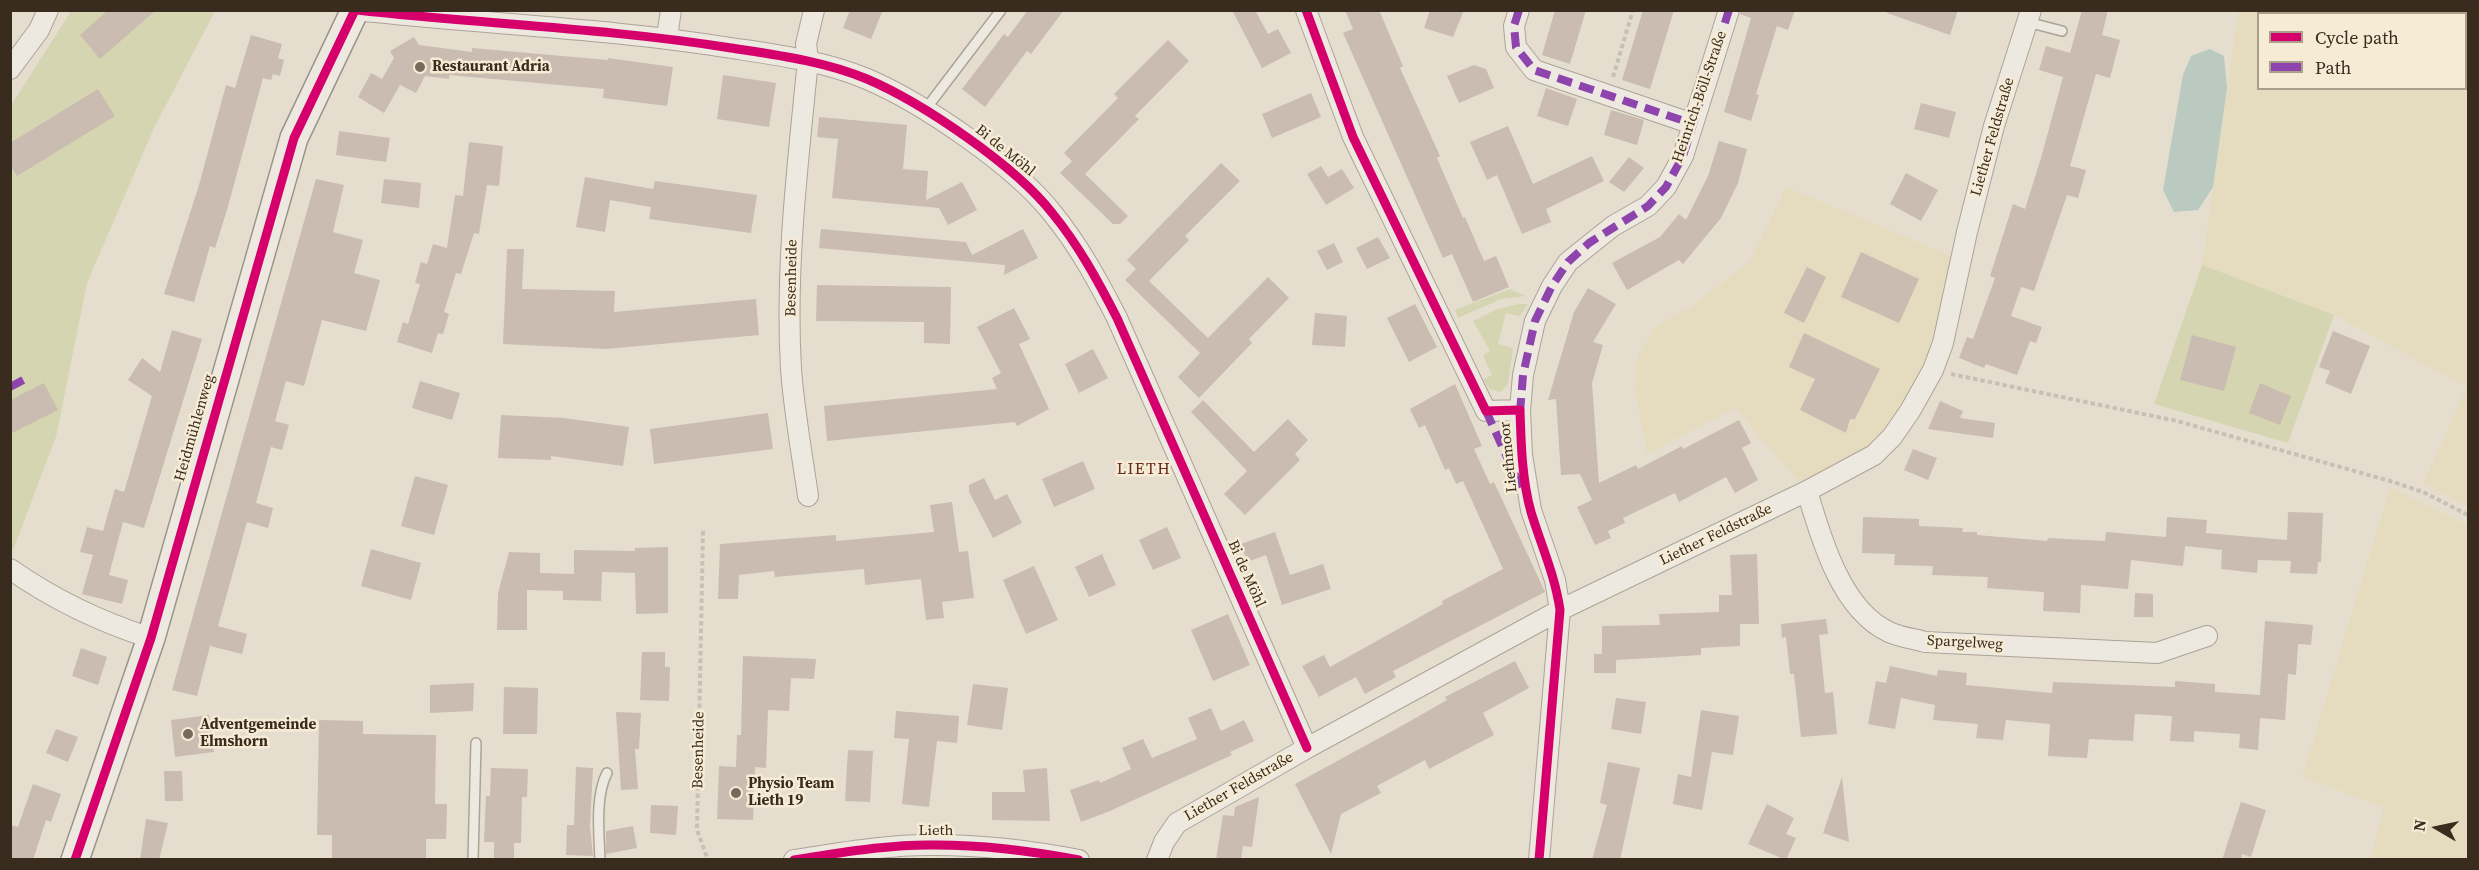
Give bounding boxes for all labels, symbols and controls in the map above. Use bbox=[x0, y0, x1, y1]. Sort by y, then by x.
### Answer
legend bbox=[2257, 12, 2467, 90]
text: Cycle path bbox=[2315, 25, 2399, 50]
street label: Heinrich-Böll-Straße bbox=[1669, 29, 1731, 165]
text: Path bbox=[2315, 55, 2351, 80]
place label: Restaurant Adria bbox=[432, 58, 550, 76]
marker: Restaurant Adria bbox=[413, 60, 427, 74]
street label: Liether Feldstraße bbox=[1967, 76, 2019, 198]
street label: Bi de Möhl bbox=[971, 121, 1039, 181]
street label: Besenheide bbox=[782, 239, 802, 317]
street label: Heidmühlenweg bbox=[171, 372, 219, 484]
street label: Liethmoor bbox=[1496, 421, 1522, 493]
district label: LIETH bbox=[1117, 460, 1171, 480]
street label: Liether Feldstraße bbox=[1657, 500, 1775, 570]
street label: Bi de Möhl bbox=[1223, 538, 1269, 610]
street label: Spargelweg bbox=[1927, 632, 2003, 654]
street label: Besenheide bbox=[689, 711, 709, 789]
place label: Adventgemeinde Elmshorn bbox=[200, 716, 316, 751]
marker: Adventgemeinde Elmshorn bbox=[181, 727, 195, 741]
street label: Liether Feldstraße bbox=[1181, 749, 1297, 825]
place label: Physio Team Lieth 19 bbox=[748, 775, 834, 810]
marker: Physio Team Lieth 19 bbox=[729, 786, 743, 800]
north arrow bbox=[2407, 798, 2467, 858]
text: N bbox=[2407, 818, 2431, 833]
street label: Lieth bbox=[919, 822, 953, 840]

